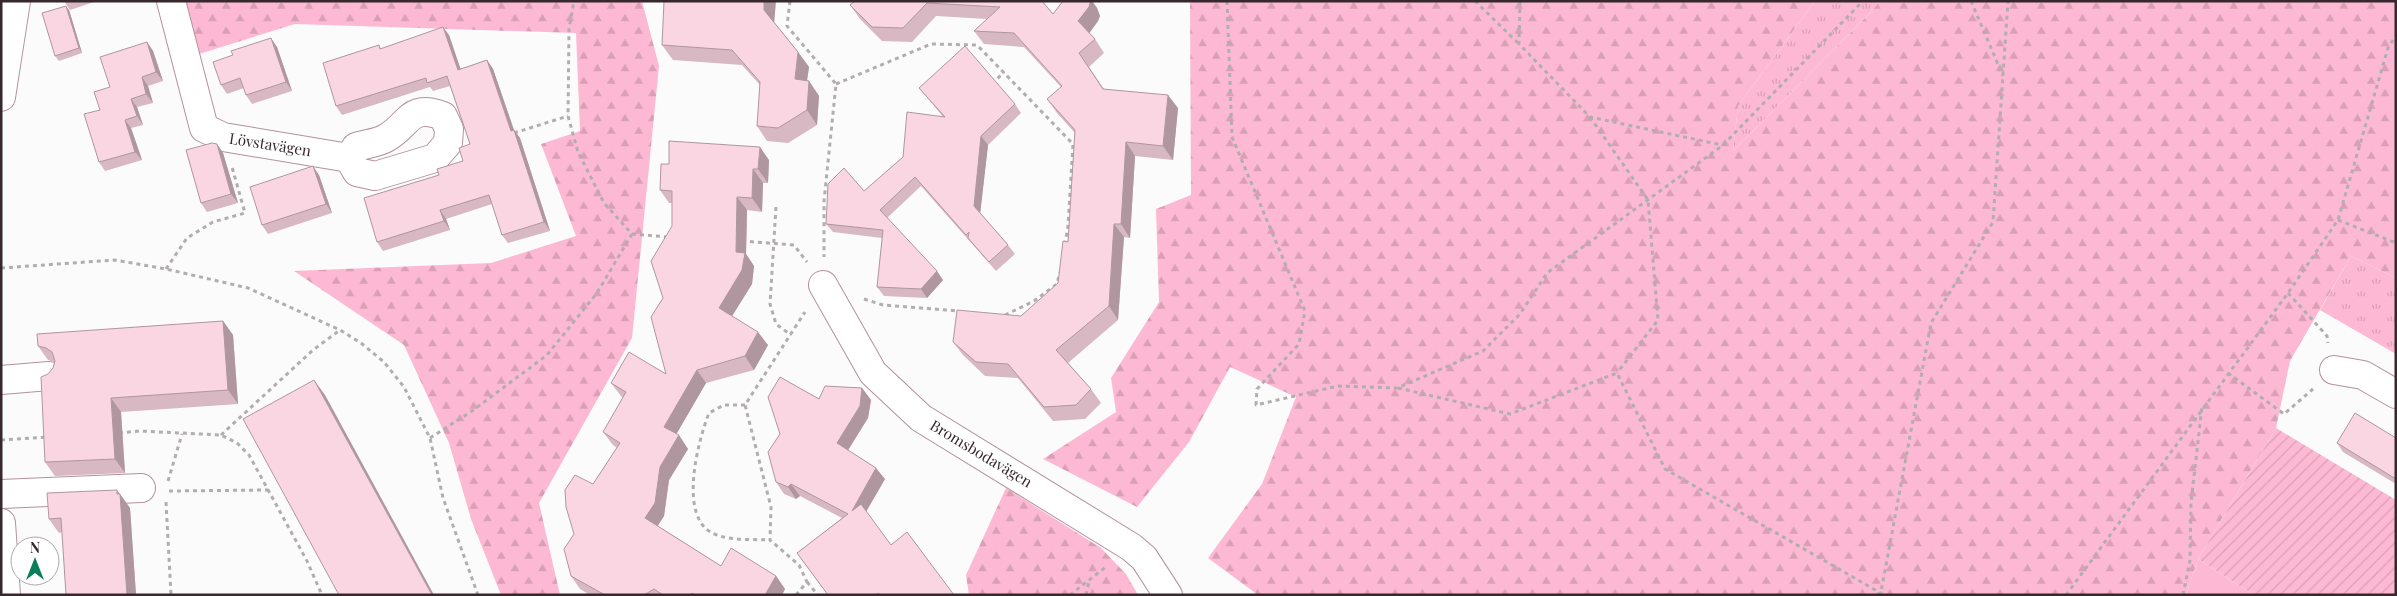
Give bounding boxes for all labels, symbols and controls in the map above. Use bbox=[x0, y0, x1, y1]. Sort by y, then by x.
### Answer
street label: Lövstavägen bbox=[228, 128, 313, 160]
street label: Bromsbodavägen bbox=[927, 415, 1036, 492]
north arrow bbox=[10, 536, 60, 586]
text: N bbox=[30, 538, 40, 557]

